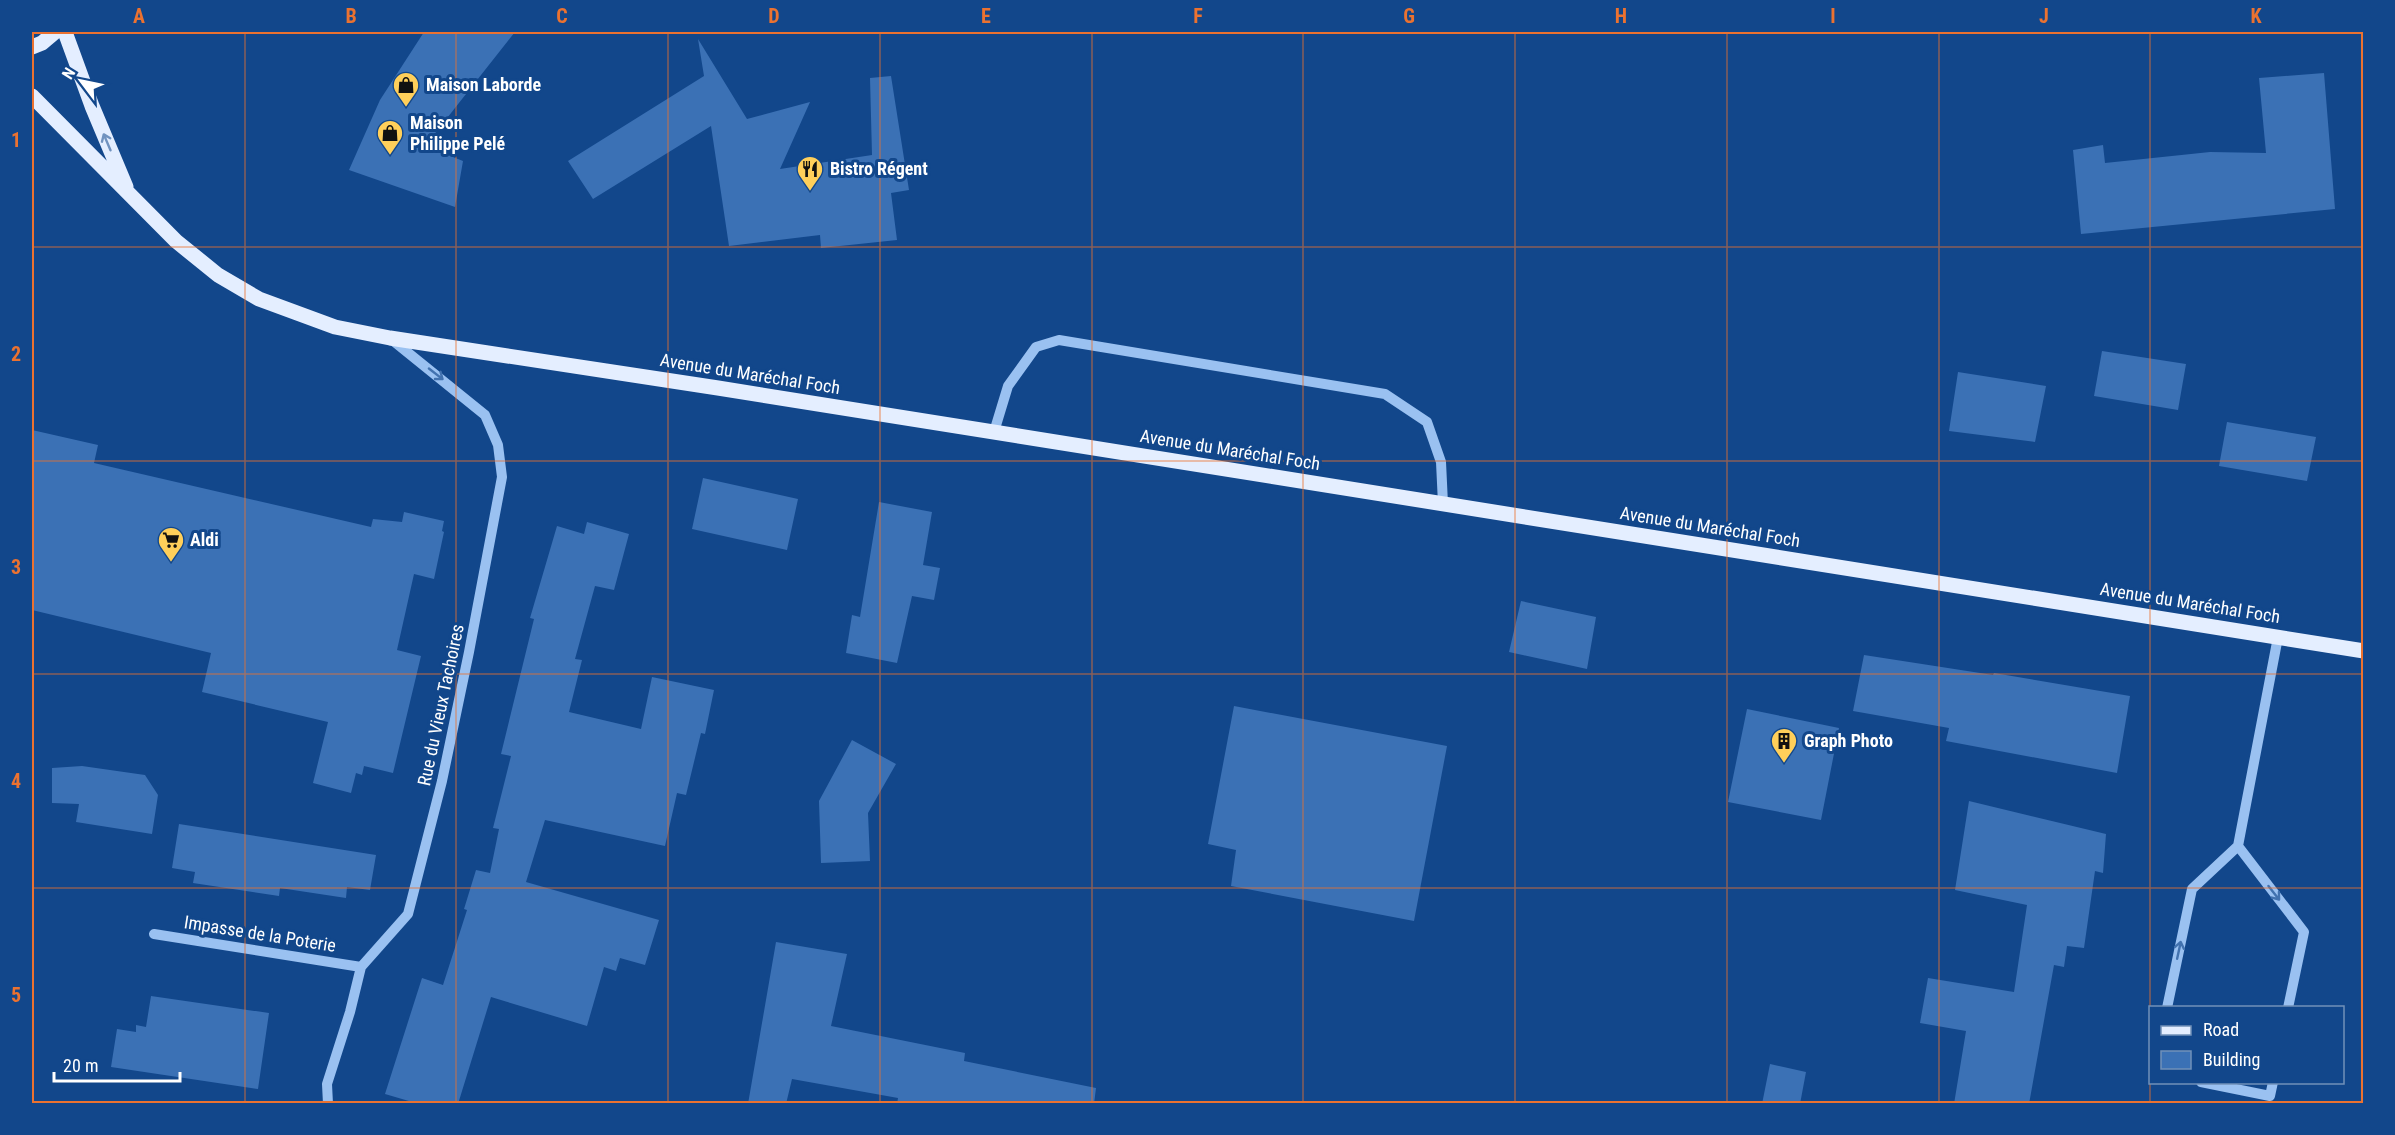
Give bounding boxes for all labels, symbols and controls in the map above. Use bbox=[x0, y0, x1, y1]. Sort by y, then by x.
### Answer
text: A bbox=[133, 4, 145, 28]
text: B bbox=[345, 4, 357, 28]
text: C bbox=[556, 4, 568, 28]
text: D bbox=[768, 4, 780, 28]
text: E bbox=[981, 4, 991, 28]
text: F bbox=[1193, 4, 1203, 28]
text: G bbox=[1403, 4, 1415, 28]
text: H bbox=[1615, 4, 1627, 28]
text: I bbox=[1830, 4, 1836, 28]
text: J bbox=[2039, 4, 2049, 28]
text: K bbox=[2250, 4, 2262, 28]
north arrow bbox=[51, 51, 111, 111]
text: N bbox=[58, 64, 79, 83]
shop icon: Maison Laborde bbox=[391, 70, 421, 108]
place label: Maison Laborde bbox=[426, 74, 541, 95]
place label: Maison Philippe Pelé bbox=[410, 112, 506, 154]
shop icon: Maison Philippe Pelé bbox=[375, 118, 405, 156]
text: 1 bbox=[11, 128, 21, 152]
one-way arrow bbox=[101, 133, 112, 151]
restaurant icon: Bistro Régent bbox=[795, 154, 825, 192]
place label: Bistro Régent bbox=[830, 158, 928, 179]
text: 2 bbox=[11, 342, 21, 366]
street label: Avenue du Maréchal Foch bbox=[659, 349, 842, 398]
one-way arrow bbox=[428, 368, 444, 381]
street label: Avenue du Maréchal Foch bbox=[1139, 425, 1322, 474]
street label: Avenue du Maréchal Foch bbox=[1619, 502, 1802, 551]
supermarket icon: Aldi bbox=[156, 525, 186, 563]
place label: Aldi bbox=[190, 529, 219, 550]
text: 3 bbox=[11, 555, 21, 579]
street label: Avenue du Maréchal Foch bbox=[2099, 578, 2282, 627]
street label: Rue du Vieux Tachoires bbox=[413, 622, 468, 788]
building icon: Graph Photo bbox=[1769, 726, 1799, 764]
place label: Graph Photo bbox=[1804, 730, 1893, 751]
text: 4 bbox=[11, 769, 21, 793]
one-way arrow bbox=[2267, 884, 2280, 900]
street label: Impasse de la Poterie bbox=[183, 911, 338, 956]
one-way arrow bbox=[2174, 941, 2186, 960]
text: 5 bbox=[11, 983, 21, 1007]
legend bbox=[2149, 1006, 2344, 1084]
text: Road bbox=[2203, 1019, 2239, 1040]
scale bar bbox=[54, 1045, 180, 1083]
text: Building bbox=[2203, 1049, 2260, 1070]
text: 20 m bbox=[63, 1055, 98, 1076]

